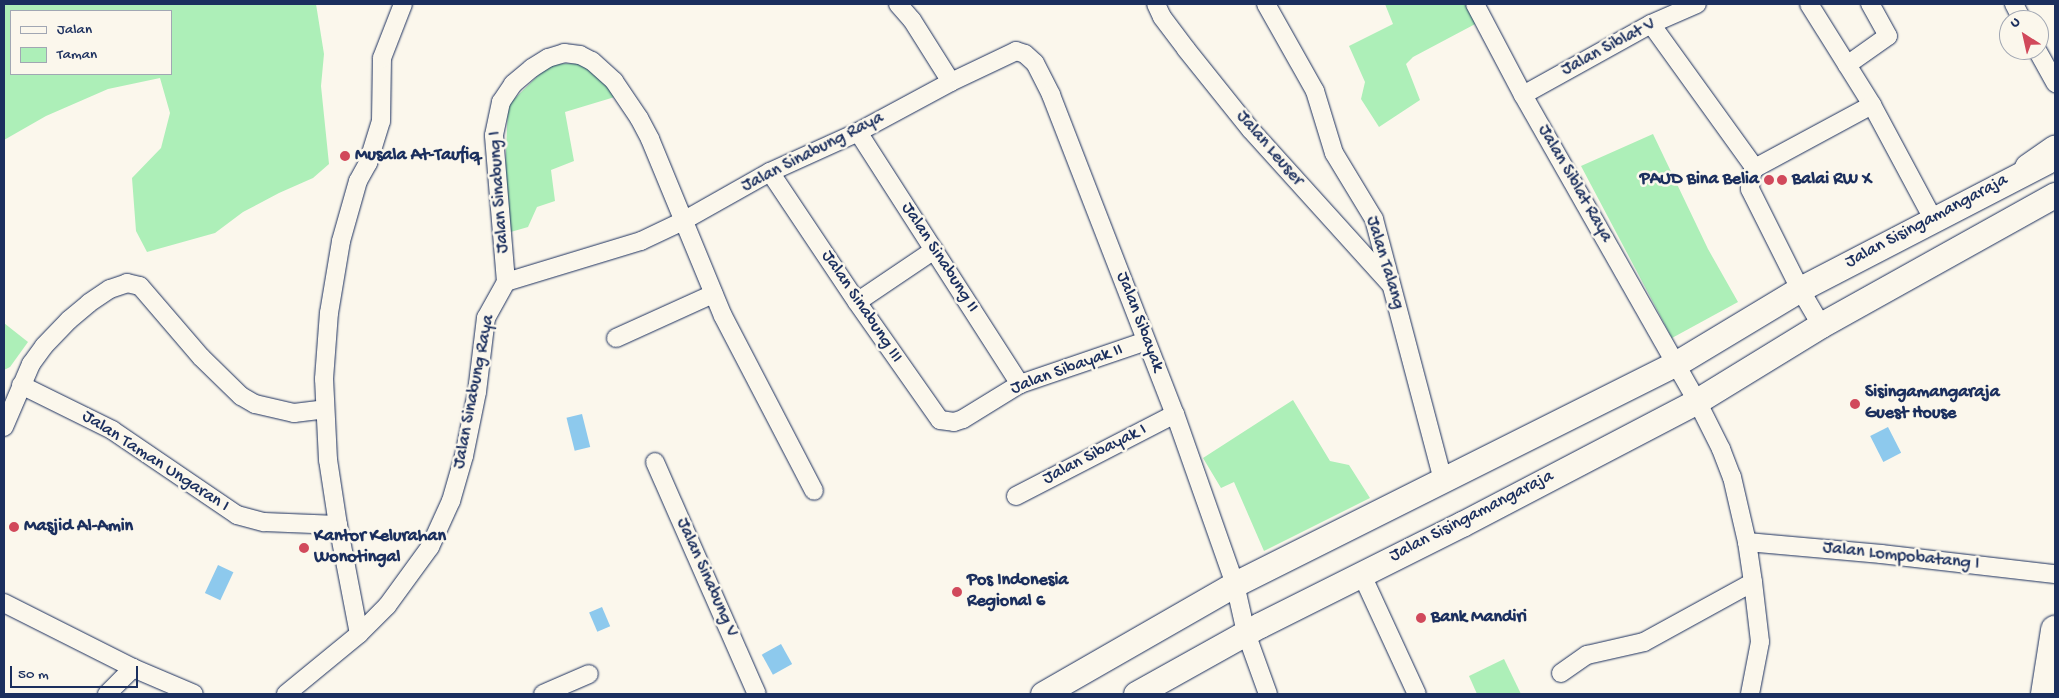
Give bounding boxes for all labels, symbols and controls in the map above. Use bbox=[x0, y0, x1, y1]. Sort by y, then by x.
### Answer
legend bbox=[10, 10, 172, 75]
north arrow bbox=[1999, 10, 2049, 60]
street label: Jalan Siblat V bbox=[1558, 14, 1660, 82]
text: U bbox=[2007, 14, 2024, 32]
text: Jalan bbox=[57, 21, 92, 39]
text: Taman bbox=[57, 46, 97, 64]
street label: Jalan Leuser bbox=[1230, 107, 1308, 191]
street label: Jalan Sinabung Raya bbox=[738, 108, 888, 198]
street label: Jalan Siblat Raya bbox=[1532, 121, 1616, 247]
street label: Jalan Sinabung I bbox=[485, 130, 515, 254]
place label: Musala At-Taufiq bbox=[355, 145, 480, 167]
marker: Musala At-Taufiq bbox=[339, 150, 351, 162]
place label: PAUD Bina Belia bbox=[1640, 169, 1759, 191]
place label: Balai RW X bbox=[1792, 169, 1872, 191]
street label: Jalan Sisingamangaraja bbox=[1842, 170, 2012, 274]
marker: PAUD Bina Belia bbox=[1763, 174, 1775, 186]
marker: Balai RW X bbox=[1776, 174, 1788, 186]
street label: Jalan Sinabung II bbox=[895, 199, 983, 317]
street label: Jalan Talang bbox=[1360, 214, 1408, 312]
street label: Jalan Sinabung III bbox=[815, 247, 907, 367]
street label: Jalan Sibayak bbox=[1110, 269, 1168, 375]
street label: Jalan Sinabung Raya bbox=[449, 313, 501, 471]
street label: Jalan Sibayak II bbox=[1008, 340, 1126, 400]
place label: Sisingamangaraja Guest House bbox=[1865, 383, 2000, 426]
marker: Sisingamangaraja Guest House bbox=[1849, 398, 1861, 410]
street label: Jalan Taman Ungaran I bbox=[77, 406, 233, 518]
street label: Jalan Sibayak I bbox=[1040, 420, 1150, 490]
street label: Jalan Sisingamangaraja bbox=[1386, 466, 1558, 568]
street label: Jalan Sinabung V bbox=[670, 515, 742, 641]
place label: Masjid Al-Amin bbox=[24, 516, 133, 538]
marker: Masjid Al-Amin bbox=[8, 521, 20, 533]
place label: Kantor Kelurahan Wonotingal bbox=[314, 527, 446, 570]
street label: Jalan Lompobatang I bbox=[1822, 538, 1980, 576]
marker: Kantor Kelurahan Wonotingal bbox=[298, 542, 310, 554]
place label: Pos Indonesia Regional 6 bbox=[967, 571, 1068, 614]
marker: Pos Indonesia Regional 6 bbox=[951, 586, 963, 598]
place label: Bank Mandiri bbox=[1431, 607, 1527, 629]
marker: Bank Mandiri bbox=[1415, 612, 1427, 624]
scale bar bbox=[12, 656, 140, 688]
text: 50 m bbox=[18, 666, 49, 684]

